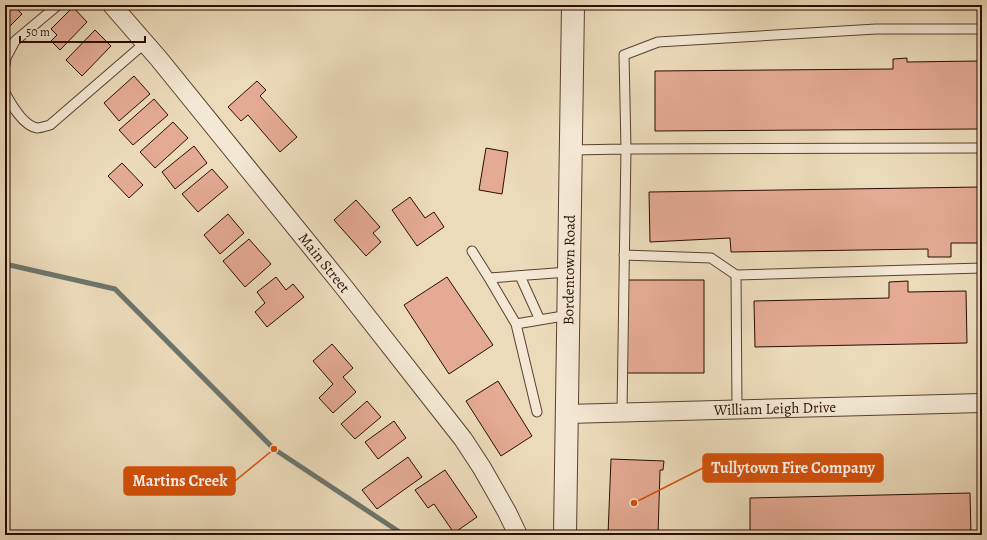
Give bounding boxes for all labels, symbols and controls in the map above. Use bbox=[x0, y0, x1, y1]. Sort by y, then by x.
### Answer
scale bar bbox=[20, 18, 145, 44]
text: 50 m bbox=[26, 24, 50, 40]
street label: Bordentown Road bbox=[558, 214, 580, 325]
street label: Main Street bbox=[294, 229, 355, 297]
street label: William Leigh Drive bbox=[712, 397, 837, 420]
callout: Tullytown Fire Company bbox=[703, 454, 883, 482]
text: Tullytown Fire Company bbox=[711, 457, 875, 479]
callout: Martins Creek bbox=[124, 467, 235, 495]
text: Martins Creek bbox=[133, 470, 228, 492]

